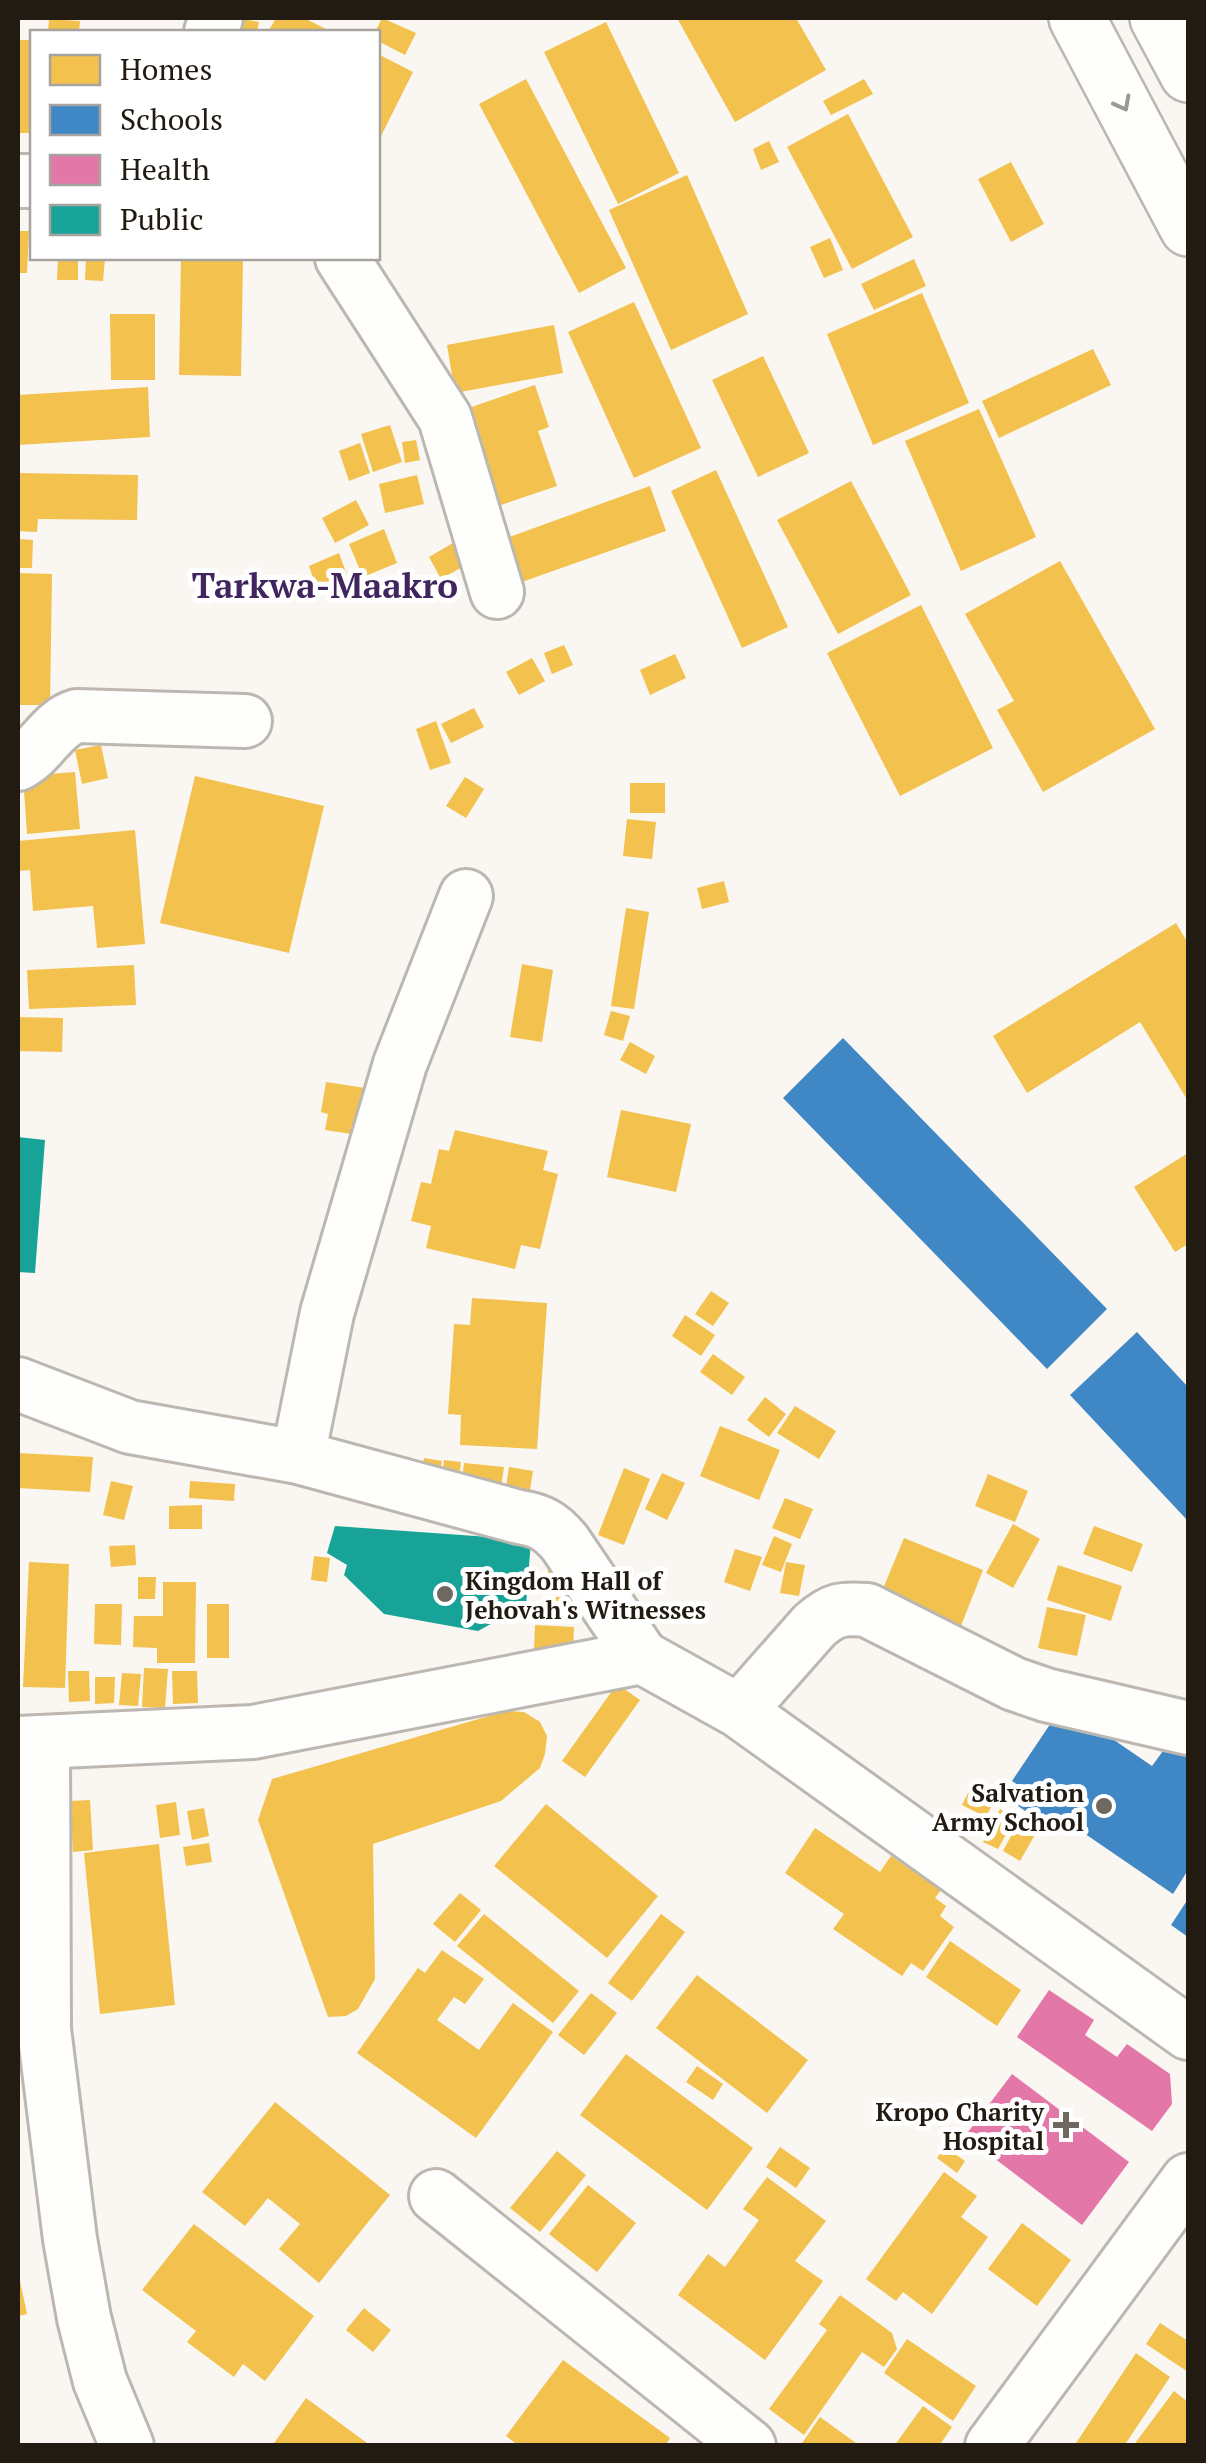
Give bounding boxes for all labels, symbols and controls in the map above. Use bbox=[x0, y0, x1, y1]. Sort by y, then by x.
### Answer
legend bbox=[30, 30, 380, 260]
text: Homes bbox=[120, 49, 212, 89]
one-way arrow bbox=[1111, 93, 1130, 111]
text: Schools bbox=[120, 99, 223, 139]
text: Health bbox=[120, 149, 210, 189]
text: Public bbox=[120, 199, 203, 239]
district label: Tarkwa-Maakro bbox=[192, 562, 458, 608]
place label: Kingdom Hall of Jehovah's Witnesses bbox=[465, 1564, 706, 1626]
marker: Kingdom Hall of Jehovah's Witnesses bbox=[434, 1583, 456, 1605]
place label: Salvation Army School bbox=[932, 1776, 1084, 1838]
marker: Salvation Army School bbox=[1093, 1795, 1115, 1817]
place label: Kropo Charity Hospital bbox=[875, 2095, 1045, 2157]
marker: Kropo Charity Hospital bbox=[1053, 2112, 1079, 2138]

